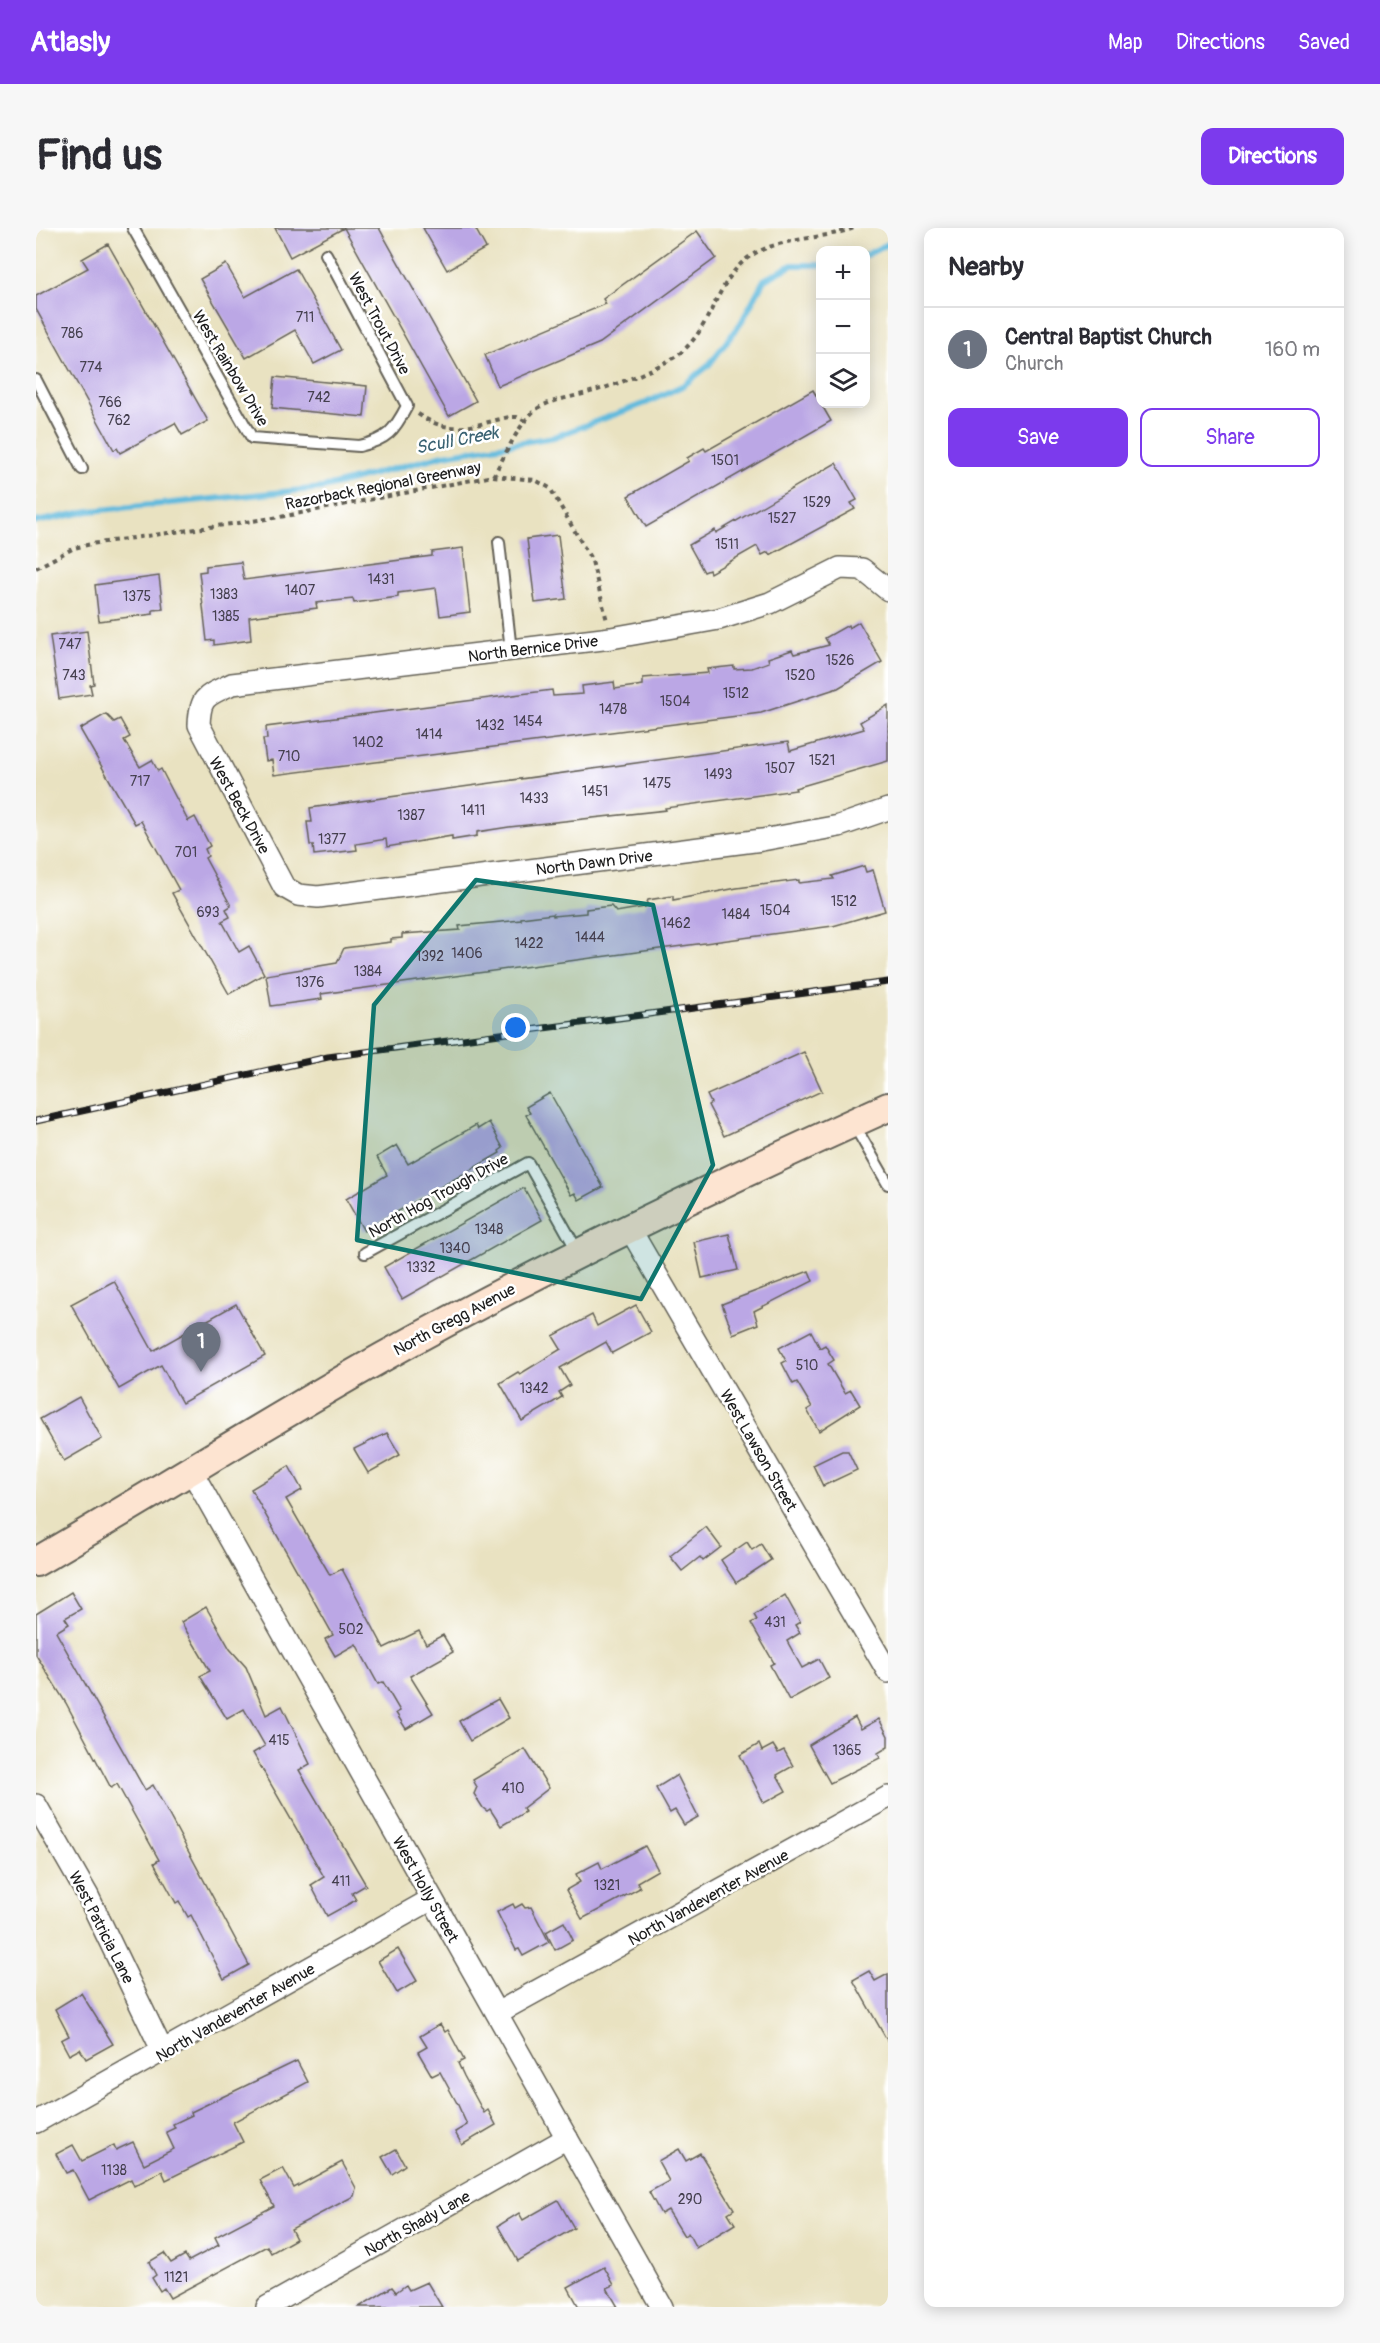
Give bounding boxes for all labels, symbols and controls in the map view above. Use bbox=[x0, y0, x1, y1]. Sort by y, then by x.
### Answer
text: Atlasly bbox=[30, 25, 110, 60]
text: Map bbox=[1108, 29, 1143, 56]
text: Directions bbox=[1176, 29, 1265, 56]
text: Saved bbox=[1298, 29, 1350, 56]
button: Directions bbox=[1201, 128, 1344, 185]
text: Find us bbox=[36, 130, 162, 182]
map controls bbox=[816, 246, 870, 408]
button: + bbox=[816, 246, 870, 300]
text: Nearby bbox=[948, 251, 1024, 283]
street label: West Trout Drive bbox=[344, 269, 415, 378]
button: − bbox=[816, 300, 870, 354]
street label: West Rainbow Drive bbox=[188, 307, 273, 430]
house number: 711 bbox=[296, 309, 314, 326]
text: Central Baptist Church bbox=[1005, 323, 1212, 351]
house number: 786 bbox=[61, 325, 83, 342]
text: 1 bbox=[964, 337, 971, 362]
text: 160 m bbox=[1265, 337, 1320, 362]
text: Church bbox=[1005, 351, 1063, 376]
button: layers bbox=[816, 354, 870, 408]
house number: 774 bbox=[80, 359, 102, 376]
house number: 742 bbox=[307, 389, 331, 406]
house number: 766 bbox=[98, 394, 122, 411]
button: Save bbox=[948, 408, 1128, 467]
button: Share bbox=[1140, 408, 1320, 467]
house number: 762 bbox=[107, 412, 131, 429]
water label: Scull Creek bbox=[414, 421, 502, 460]
house number: 1501 bbox=[711, 452, 739, 469]
street label: Razorback Regional Greenway bbox=[284, 457, 483, 515]
house number: 1529 bbox=[803, 494, 831, 511]
house number: 1527 bbox=[768, 510, 797, 527]
house number: 1511 bbox=[715, 536, 739, 553]
house number: 1431 bbox=[368, 571, 394, 588]
house number: 1407 bbox=[285, 582, 316, 599]
house number: 1383 bbox=[210, 586, 238, 603]
house number: 1375 bbox=[123, 588, 151, 605]
house number: 1385 bbox=[212, 608, 240, 625]
street label: North Bernice Drive bbox=[467, 631, 599, 667]
house number: 747 bbox=[59, 636, 82, 653]
house number: 1526 bbox=[825, 652, 855, 669]
house number: 743 bbox=[62, 667, 86, 684]
house number: 1520 bbox=[785, 667, 815, 684]
house number: 1512 bbox=[723, 685, 749, 702]
house number: 1504 bbox=[660, 693, 690, 710]
house number: 1478 bbox=[599, 701, 627, 718]
house number: 1454 bbox=[513, 713, 543, 730]
house number: 1432 bbox=[475, 717, 505, 734]
house number: 1414 bbox=[415, 726, 443, 743]
house number: 1402 bbox=[353, 734, 384, 751]
house number: 710 bbox=[278, 748, 300, 765]
house number: 1521 bbox=[809, 752, 835, 769]
street label: West Beck Drive bbox=[204, 753, 274, 858]
house number: 1507 bbox=[765, 760, 796, 777]
house number: 1493 bbox=[704, 766, 732, 783]
house number: 717 bbox=[130, 773, 151, 790]
house number: 1475 bbox=[643, 775, 671, 792]
house number: 1451 bbox=[582, 783, 608, 800]
house number: 1433 bbox=[519, 790, 549, 807]
house number: 1411 bbox=[461, 802, 485, 819]
house number: 1387 bbox=[397, 807, 425, 824]
house number: 1377 bbox=[318, 831, 347, 848]
house number: 701 bbox=[175, 844, 197, 861]
street label: North Dawn Drive bbox=[535, 846, 654, 880]
house number: 1512 bbox=[831, 893, 857, 910]
house number: 1504 bbox=[760, 902, 790, 919]
house number: 693 bbox=[196, 904, 220, 921]
house number: 1484 bbox=[722, 906, 750, 923]
house number: 1462 bbox=[661, 915, 691, 932]
house number: 1444 bbox=[575, 929, 605, 946]
house number: 1422 bbox=[514, 935, 544, 952]
house number: 1406 bbox=[451, 945, 483, 962]
house number: 1392 bbox=[416, 948, 444, 965]
house number: 1384 bbox=[354, 963, 382, 980]
house number: 1376 bbox=[296, 974, 324, 991]
your location bbox=[501, 1013, 530, 1042]
street label: North Hog Trough Drive bbox=[365, 1149, 512, 1243]
house number: 1348 bbox=[475, 1221, 503, 1238]
house number: 1340 bbox=[440, 1240, 470, 1257]
house number: 1332 bbox=[407, 1259, 436, 1276]
street label: North Gregg Avenue bbox=[390, 1279, 519, 1360]
pin: 1 bbox=[182, 1322, 220, 1372]
house number: 510 bbox=[796, 1357, 818, 1374]
house number: 1342 bbox=[519, 1380, 549, 1397]
street label: West Lawson Street bbox=[715, 1386, 801, 1515]
house number: 431 bbox=[764, 1614, 786, 1631]
house number: 502 bbox=[339, 1621, 364, 1638]
house number: 415 bbox=[268, 1732, 290, 1749]
house number: 1365 bbox=[832, 1742, 862, 1759]
house number: 410 bbox=[501, 1780, 525, 1797]
street label: West Holly Street bbox=[388, 1833, 463, 1947]
street label: North Vandeventer Avenue bbox=[625, 1845, 792, 1950]
street label: West Patricia Lane bbox=[64, 1868, 138, 1987]
house number: 411 bbox=[331, 1873, 351, 1890]
house number: 1321 bbox=[594, 1877, 620, 1894]
street label: North Vandeventer Avenue bbox=[152, 1959, 319, 2067]
house number: 1138 bbox=[101, 2162, 127, 2179]
street label: North Shady Lane bbox=[361, 2187, 474, 2261]
house number: 290 bbox=[678, 2191, 702, 2208]
house number: 1121 bbox=[164, 2269, 188, 2286]

